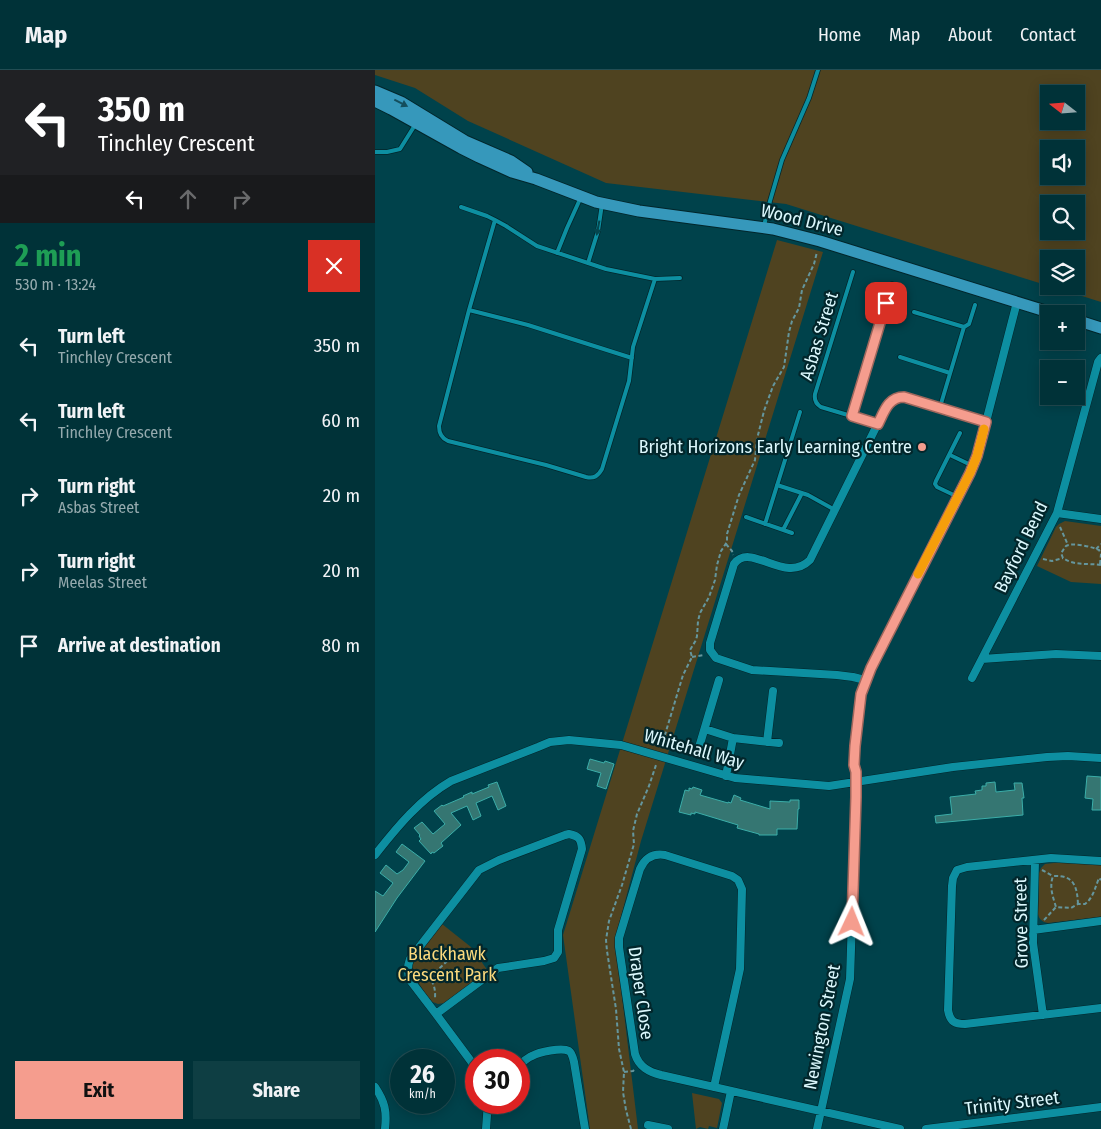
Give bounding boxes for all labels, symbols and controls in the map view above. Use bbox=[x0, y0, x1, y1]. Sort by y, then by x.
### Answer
text: Map bbox=[25, 21, 67, 49]
text: Home bbox=[818, 24, 861, 46]
text: Map bbox=[889, 24, 920, 46]
text: About bbox=[948, 24, 992, 46]
text: Contact bbox=[1020, 24, 1076, 46]
north arrow bbox=[1040, 85, 1085, 130]
map controls bbox=[1040, 85, 1085, 405]
text: 350 m bbox=[98, 88, 185, 130]
icon: left bbox=[15, 90, 80, 155]
one-way arrow bbox=[393, 99, 408, 107]
text: Tinchley Crescent bbox=[98, 130, 255, 157]
button: sound bbox=[1040, 140, 1085, 185]
icon: left bbox=[121, 185, 149, 213]
icon: ahead bbox=[174, 185, 202, 213]
icon: right bbox=[227, 185, 255, 213]
button: search bbox=[1040, 195, 1085, 240]
street label: Wood Drive bbox=[758, 199, 846, 241]
one-way arrow bbox=[593, 221, 601, 237]
text: 2 min bbox=[15, 238, 82, 274]
button: close bbox=[308, 240, 360, 292]
button: layers bbox=[1040, 250, 1085, 295]
text: 530 m · 13:24 bbox=[15, 275, 96, 294]
pin bbox=[865, 282, 907, 324]
street label: Asbas Street bbox=[795, 289, 843, 383]
icon: arrive bbox=[872, 289, 900, 317]
button: + bbox=[1040, 305, 1085, 350]
text: Turn left bbox=[58, 325, 125, 348]
icon: left bbox=[15, 332, 43, 360]
text: 350 m bbox=[314, 334, 360, 357]
text: Tinchley Crescent bbox=[58, 348, 172, 367]
button: − bbox=[1040, 360, 1085, 405]
text: Turn left bbox=[58, 400, 125, 423]
icon: left bbox=[15, 407, 43, 435]
text: 60 m bbox=[322, 409, 360, 432]
text: Tinchley Crescent bbox=[58, 423, 172, 442]
place label: Bright Horizons Early Learning Centre bbox=[639, 436, 912, 458]
marker: Bright Horizons Early Learning Centre bbox=[916, 441, 928, 453]
text: Turn right bbox=[58, 475, 135, 498]
icon: right bbox=[15, 482, 43, 510]
text: 20 m bbox=[323, 484, 360, 507]
text: Asbas Street bbox=[58, 498, 139, 517]
street label: Bayford Bend bbox=[989, 498, 1053, 596]
text: Turn right bbox=[58, 550, 135, 573]
icon: right bbox=[15, 557, 43, 585]
text: 20 m bbox=[323, 559, 360, 582]
text: Meelas Street bbox=[58, 573, 147, 592]
icon: arrive bbox=[15, 632, 43, 660]
text: Arrive at destination bbox=[58, 634, 221, 657]
text: 80 m bbox=[322, 634, 360, 657]
street label: Whitehall Way bbox=[641, 724, 747, 774]
street label: Grove Street bbox=[1009, 877, 1033, 969]
position arrow bbox=[825, 895, 877, 947]
park label: Blackhawk Crescent Park bbox=[397, 943, 497, 986]
street label: Draper Close bbox=[624, 945, 658, 1041]
street label: Newington Street bbox=[799, 962, 845, 1092]
speed limit sign: 30 bbox=[465, 1049, 530, 1114]
text: 26 bbox=[410, 1060, 435, 1090]
button: Exit bbox=[15, 1061, 183, 1119]
button: Share bbox=[193, 1061, 360, 1119]
street label: Trinity Street bbox=[964, 1086, 1061, 1120]
text: km/h bbox=[409, 1087, 436, 1101]

